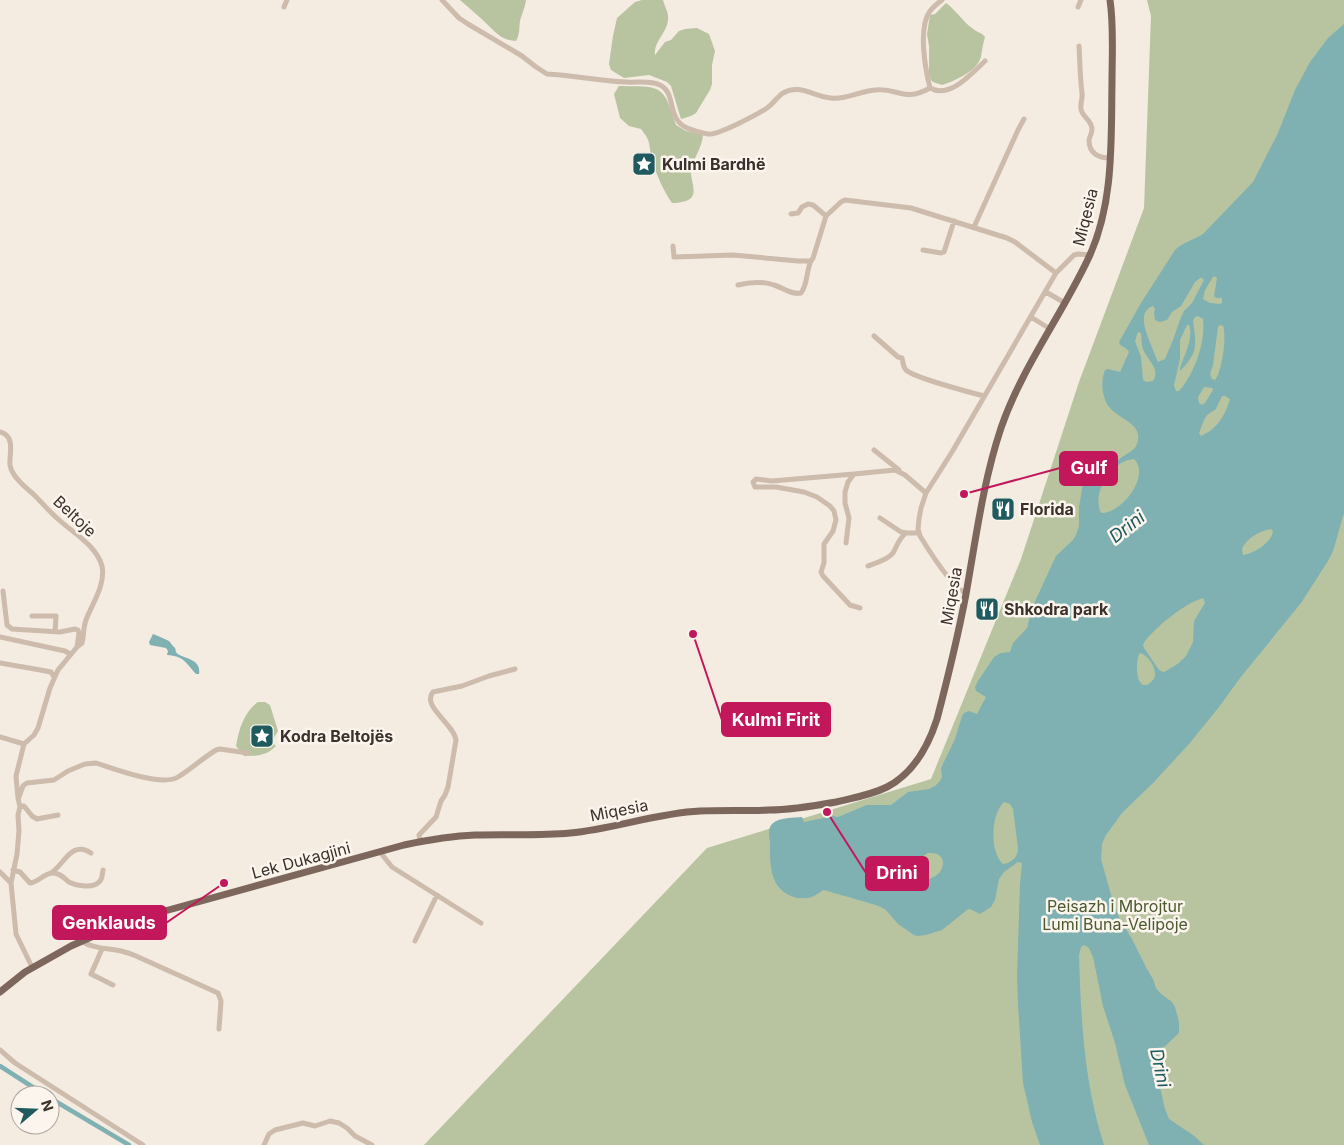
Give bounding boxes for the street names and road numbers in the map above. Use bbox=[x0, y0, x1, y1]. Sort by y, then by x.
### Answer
street label: Miqesia bbox=[1068, 186, 1102, 248]
street label: Beltoje bbox=[49, 491, 101, 541]
street label: Miqesia bbox=[936, 565, 966, 627]
street label: Miqesia bbox=[588, 795, 650, 825]
street label: Lek Dukagjini bbox=[249, 837, 353, 883]

